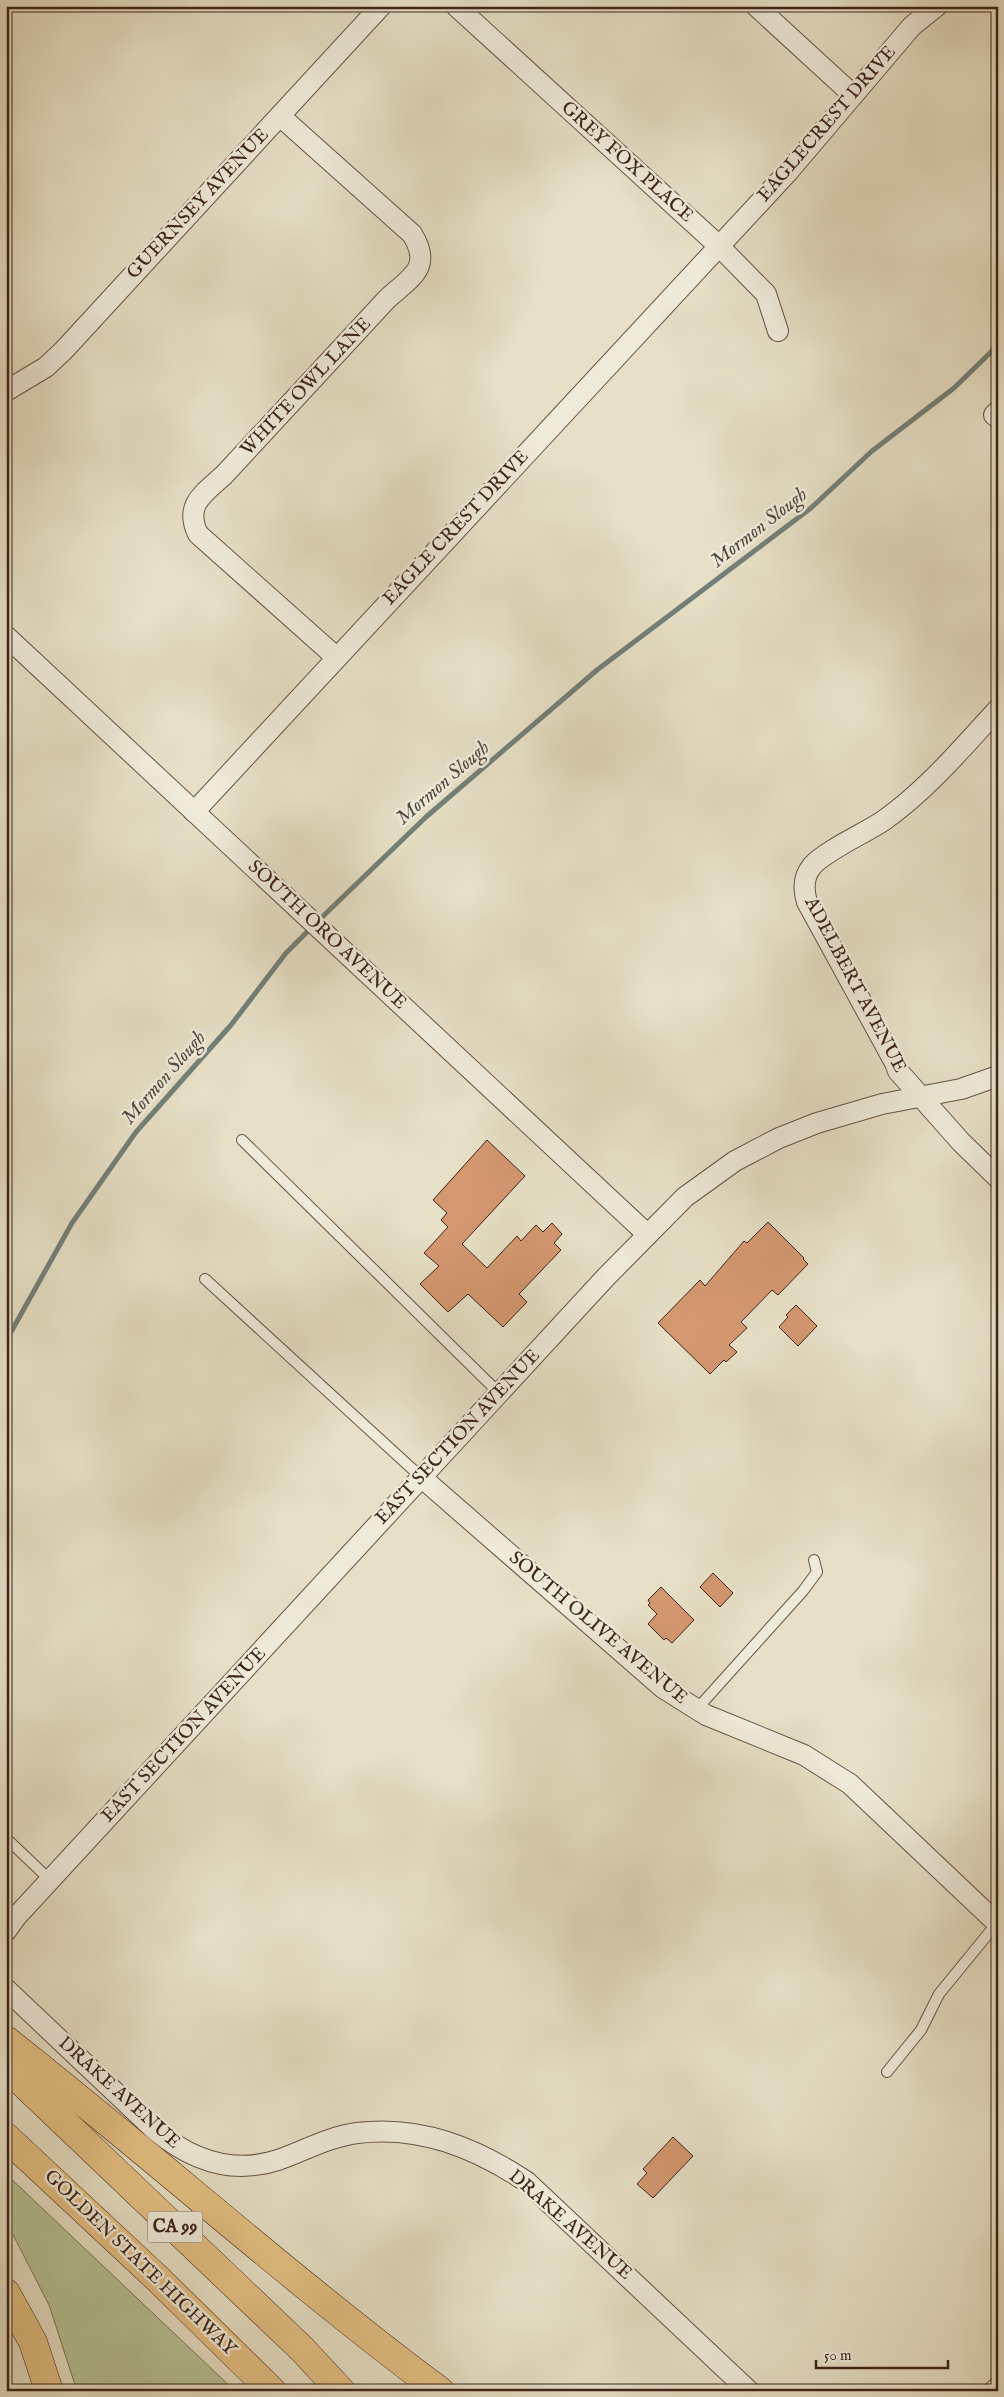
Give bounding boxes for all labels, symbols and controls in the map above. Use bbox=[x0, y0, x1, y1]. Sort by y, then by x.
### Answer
street label: EAGLECREST DRIVE bbox=[753, 41, 901, 207]
street label: GREY FOX PLACE bbox=[556, 96, 698, 228]
street label: GUERNSEY AVENUE bbox=[122, 123, 274, 285]
street label: WHITE OWL LANE bbox=[235, 313, 377, 461]
street label: EAGLE CREST DRIVE bbox=[378, 445, 534, 611]
water label: Mormon Slough bbox=[706, 482, 813, 574]
water label: Mormon Slough bbox=[391, 735, 496, 831]
street label: SOUTH ORO AVENUE bbox=[243, 855, 411, 1015]
street label: ADELBERT AVENUE bbox=[798, 892, 912, 1077]
water label: Mormon Slough bbox=[117, 1026, 213, 1131]
street label: EAST SECTION AVENUE bbox=[370, 1344, 546, 1530]
street label: SOUTH OLIVE AVENUE bbox=[504, 1546, 692, 1710]
street label: EAST SECTION AVENUE bbox=[96, 1642, 272, 1828]
street label: DRAKE AVENUE bbox=[53, 2032, 185, 2154]
street label: GOLDEN STATE HIGHWAY bbox=[39, 2165, 242, 2362]
street label: DRAKE AVENUE bbox=[503, 2165, 637, 2285]
road number: CA 99 bbox=[148, 2212, 202, 2242]
scale bar bbox=[816, 2337, 949, 2369]
text: 50 m bbox=[824, 2346, 852, 2365]

